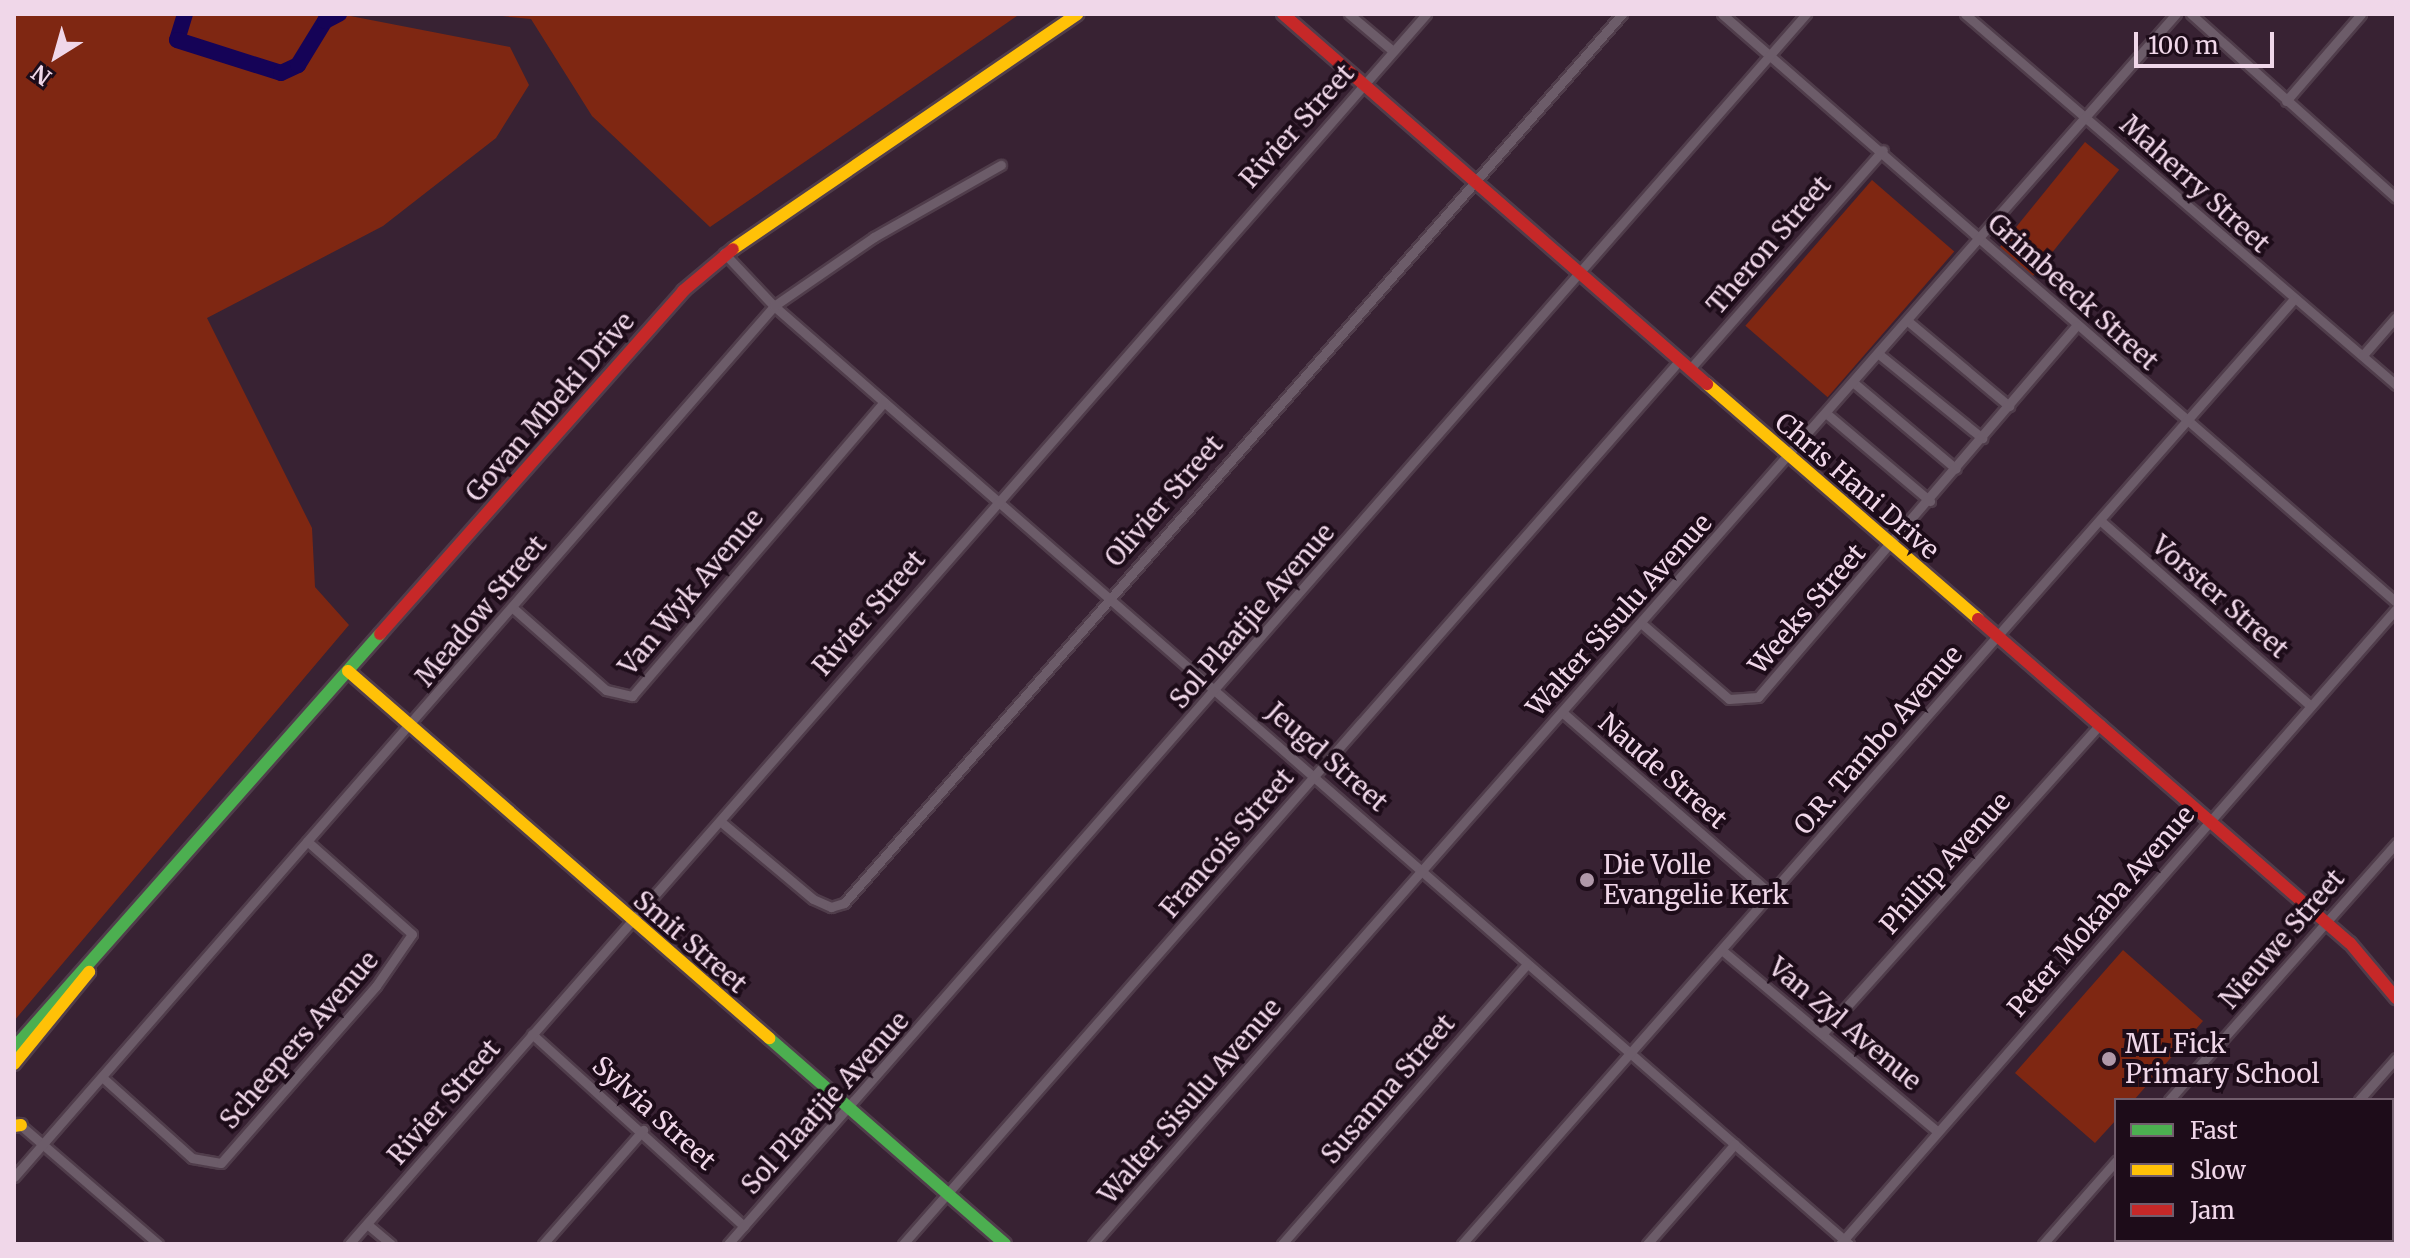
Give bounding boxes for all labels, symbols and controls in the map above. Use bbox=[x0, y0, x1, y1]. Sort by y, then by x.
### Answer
north arrow bbox=[16, 16, 96, 96]
scale bar bbox=[2138, 16, 2278, 66]
text: 100 m bbox=[2148, 30, 2218, 61]
street label: Rivier Street bbox=[1234, 58, 1360, 194]
text: N bbox=[26, 59, 57, 92]
street label: Maherry Street bbox=[2114, 109, 2276, 259]
street label: Theron Street bbox=[1701, 170, 1837, 320]
street label: Grimbeeck Street bbox=[1981, 207, 2165, 377]
street label: Govan Mbeki Drive bbox=[459, 306, 641, 508]
street label: Chris Hani Drive bbox=[1769, 406, 1945, 566]
street label: Olivier Street bbox=[1099, 429, 1229, 573]
street label: Van Wyk Avenue bbox=[612, 503, 770, 681]
street label: Walter Sisulu Avenue bbox=[1520, 507, 1718, 723]
street label: Sol Plaatjie Avenue bbox=[1163, 517, 1341, 715]
street label: Vorster Street bbox=[2145, 529, 2295, 665]
street label: Meadow Street bbox=[409, 530, 553, 692]
street label: Weeks Street bbox=[1742, 538, 1872, 680]
street label: Rivier Street bbox=[806, 544, 932, 682]
street label: O.R. Tambo Avenue bbox=[1787, 639, 1969, 841]
street label: Jeugd Street bbox=[1260, 696, 1394, 818]
street label: Naude Street bbox=[1593, 707, 1733, 835]
street label: Francois Street bbox=[1154, 762, 1300, 924]
street label: Phillip Avenue bbox=[1873, 786, 2017, 940]
street label: Peter Mokaba Avenue bbox=[2001, 799, 2201, 1023]
place label: Die Volle Evangelie Kerk bbox=[1603, 849, 1789, 910]
street label: Nieuwe Street bbox=[2213, 863, 2351, 1015]
marker: Die Volle Evangelie Kerk bbox=[1578, 871, 1596, 889]
street label: Smit Street bbox=[627, 884, 753, 1000]
street label: Scheepers Avenue bbox=[213, 945, 385, 1135]
street label: Van Zyl Avenue bbox=[1763, 951, 1927, 1097]
street label: Walter Sisulu Avenue bbox=[1092, 992, 1288, 1210]
street label: Sol Plaatjie Avenue bbox=[735, 1005, 915, 1201]
street label: Susanna Street bbox=[1315, 1008, 1461, 1170]
place label: ML Fick Primary School bbox=[2125, 1028, 2320, 1090]
street label: Rivier Street bbox=[381, 1033, 507, 1171]
street label: Sylvia Street bbox=[586, 1050, 722, 1176]
marker: ML Fick Primary School bbox=[2100, 1050, 2118, 1068]
legend bbox=[2114, 1098, 2394, 1242]
text: Fast bbox=[2190, 1115, 2238, 1146]
text: Slow bbox=[2190, 1155, 2246, 1186]
text: Jam bbox=[2190, 1195, 2235, 1226]

